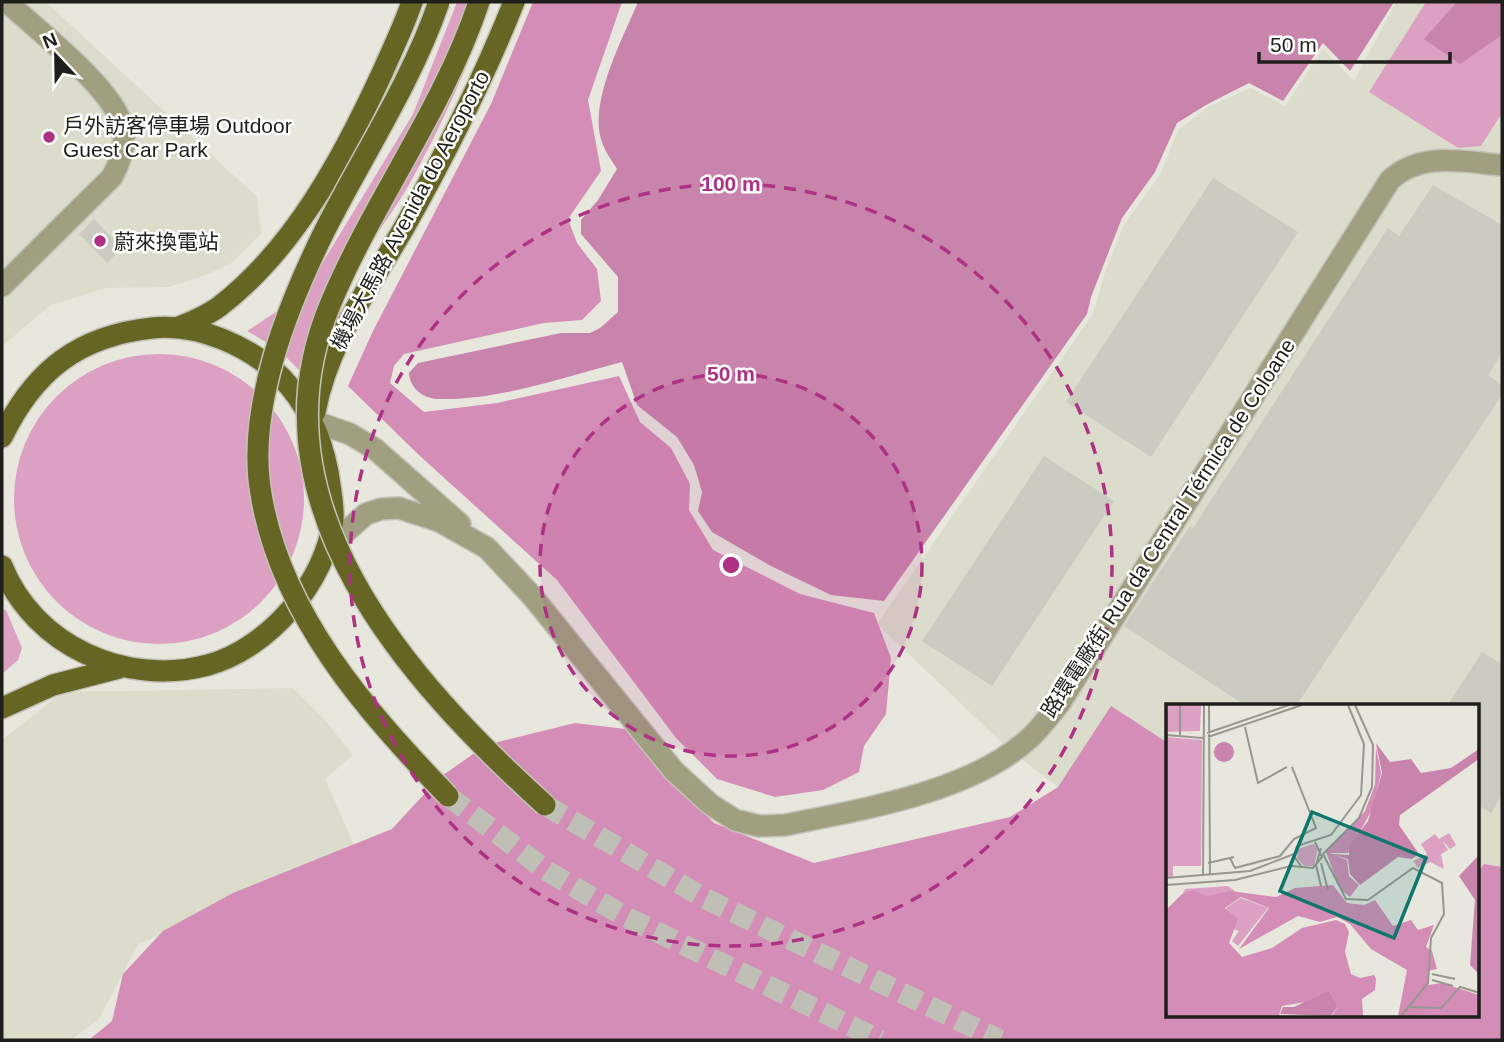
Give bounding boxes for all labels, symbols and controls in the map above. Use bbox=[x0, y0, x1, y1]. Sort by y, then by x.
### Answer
north arrow bbox=[21, 21, 91, 91]
scale bar bbox=[1259, 21, 1450, 65]
text: N bbox=[40, 28, 60, 53]
text: 50 m bbox=[1270, 33, 1317, 56]
street label: 機場大馬路 Avenida do Aeroporto bbox=[327, 67, 493, 353]
place label: 戶外訪客停車場 Outdoor Guest Car Park bbox=[63, 114, 292, 161]
marker: 戶外訪客停車場 Outdoor Guest Car Park bbox=[41, 129, 57, 145]
text: 100 m bbox=[701, 172, 761, 195]
place label: 蔚來換電站 bbox=[114, 230, 219, 253]
marker: 蔚來換電站 bbox=[92, 233, 108, 249]
street label: 路環電廠街 Rua da Central Térmica de Coloane bbox=[1037, 334, 1299, 722]
text: 50 m bbox=[707, 362, 755, 385]
centre of rings bbox=[719, 553, 743, 577]
inset map bbox=[1166, 704, 1480, 1018]

